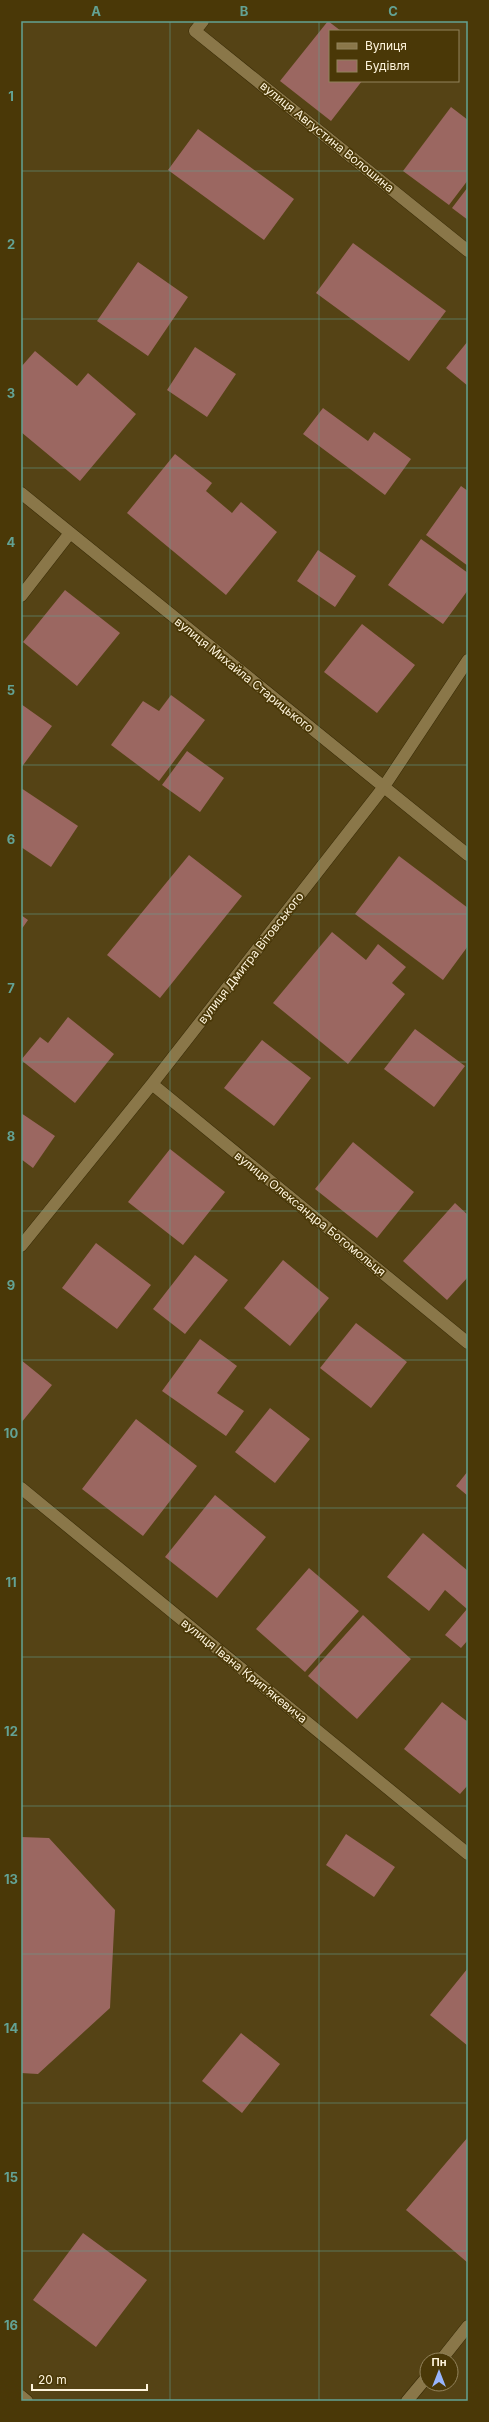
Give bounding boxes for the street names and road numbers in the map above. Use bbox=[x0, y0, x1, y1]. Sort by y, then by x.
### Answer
street label: вулиця Августина Волошина bbox=[257, 78, 397, 195]
street label: вулиця Михайла Старицького bbox=[172, 614, 317, 735]
street label: вулиця Дмитра Вітовського bbox=[195, 889, 307, 1027]
street label: вулиця Олександра Богомольця bbox=[232, 1148, 389, 1279]
street label: вулиця Івана Крипʼякевича bbox=[178, 1615, 310, 1726]

